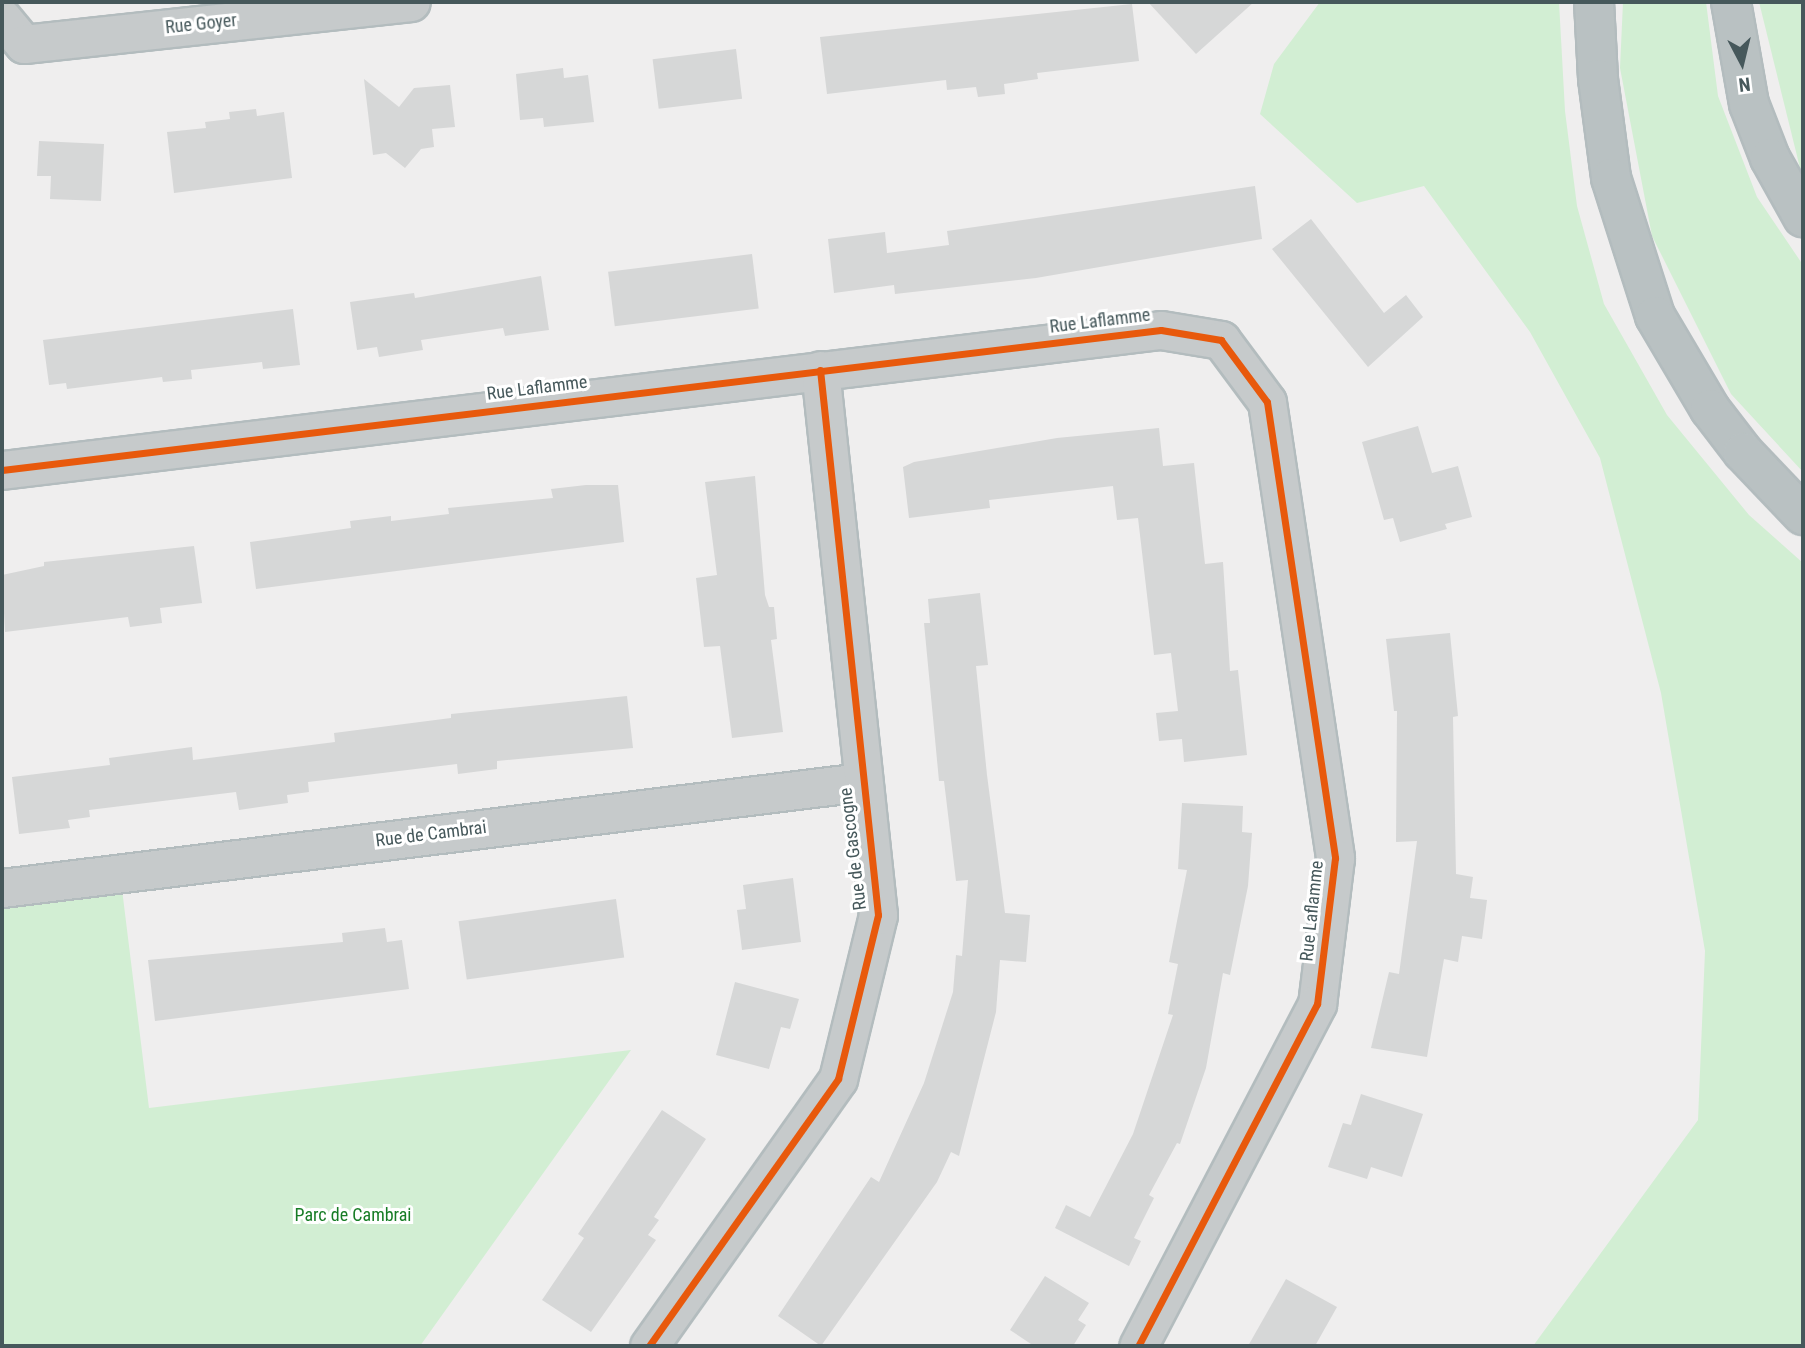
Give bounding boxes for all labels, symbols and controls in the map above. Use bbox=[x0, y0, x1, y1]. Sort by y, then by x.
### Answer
street label: Rue Goyer bbox=[164, 10, 238, 38]
north arrow bbox=[1707, 28, 1777, 98]
text: N bbox=[1737, 72, 1752, 96]
street label: Rue Laflamme bbox=[1048, 304, 1152, 338]
street label: Rue Laflamme bbox=[485, 371, 589, 405]
street label: Rue de Gascogne bbox=[835, 787, 871, 911]
street label: Rue de Cambrai bbox=[374, 816, 488, 852]
street label: Rue Laflamme bbox=[1296, 860, 1328, 962]
park label: Parc de Cambrai bbox=[295, 1204, 411, 1226]

